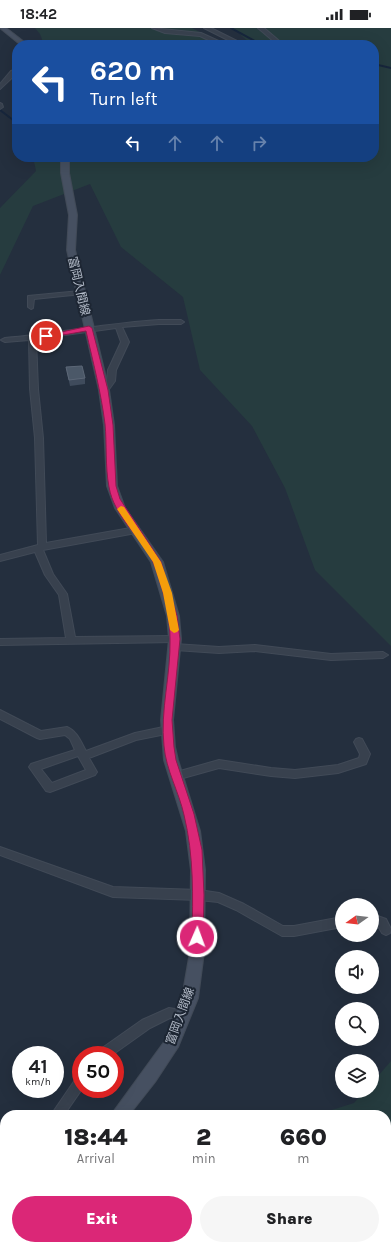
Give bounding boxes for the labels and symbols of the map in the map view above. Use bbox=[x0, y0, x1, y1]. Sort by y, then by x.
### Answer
street label: 富岡入間線 bbox=[65, 255, 93, 317]
pin bbox=[29, 319, 63, 353]
north arrow bbox=[335, 898, 379, 942]
position arrow bbox=[176, 916, 218, 958]
street label: 富岡入間線 bbox=[163, 985, 197, 1047]
speed limit sign: 50 bbox=[72, 1046, 124, 1098]

